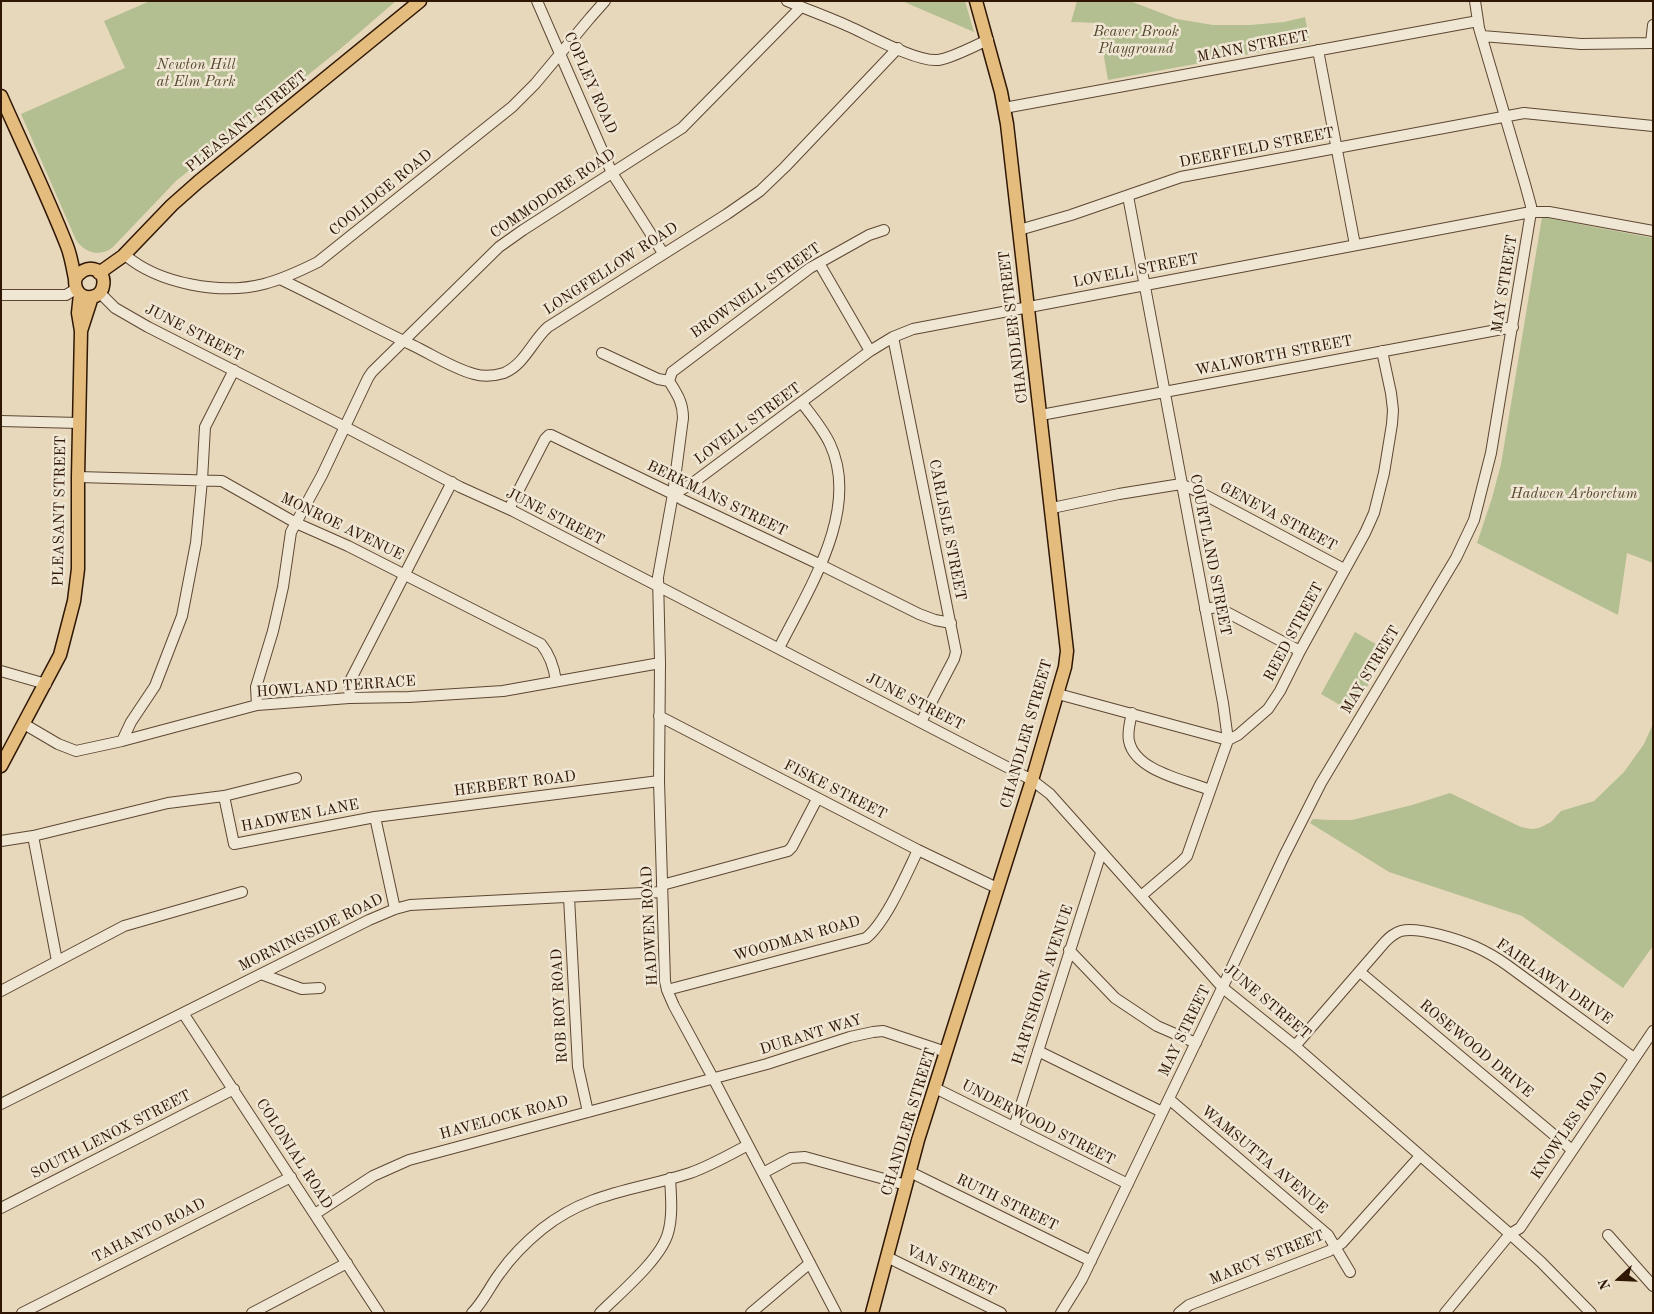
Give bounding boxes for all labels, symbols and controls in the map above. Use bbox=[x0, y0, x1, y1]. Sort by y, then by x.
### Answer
park label: Beaver Brook Playground bbox=[1093, 23, 1179, 58]
street label: MANN STREET bbox=[1196, 27, 1310, 67]
street label: COPLEY ROAD bbox=[559, 29, 621, 137]
park label: Newton Hill at Elm Park bbox=[156, 56, 236, 91]
street label: PLEASANT STREET bbox=[183, 67, 311, 177]
street label: DEERFIELD STREET bbox=[1178, 124, 1336, 172]
street label: COMMODORE ROAD bbox=[487, 145, 619, 243]
street label: COOLIDGE ROAD bbox=[326, 146, 436, 240]
street label: LONGFELLOW ROAD bbox=[540, 219, 682, 319]
street label: MAY STREET bbox=[1488, 233, 1522, 335]
street label: BROWNELL STREET bbox=[687, 239, 825, 343]
street label: CHANDLER STREET bbox=[996, 249, 1032, 405]
street label: LOVELL STREET bbox=[1072, 250, 1200, 292]
street label: JUNE STREET bbox=[142, 300, 246, 366]
street label: WALWORTH STREET bbox=[1194, 332, 1354, 380]
street label: LOVELL STREET bbox=[691, 379, 805, 469]
street label: PLEASANT STREET bbox=[50, 435, 70, 587]
street label: BERKMANS STREET bbox=[644, 457, 790, 541]
street label: CARLISLE STREET bbox=[924, 458, 970, 602]
street label: COURTLAND STREET bbox=[1185, 473, 1235, 637]
street label: GENEVA STREET bbox=[1216, 478, 1340, 556]
street label: JUNE STREET bbox=[503, 484, 607, 550]
park label: Hadwen Arboretum bbox=[1510, 485, 1638, 503]
street label: MONROE AVENUE bbox=[277, 489, 407, 565]
street label: REED STREET bbox=[1260, 579, 1328, 685]
street label: MAY STREET bbox=[1338, 623, 1404, 717]
street label: CHANDLER STREET bbox=[997, 657, 1057, 811]
street label: JUNE STREET bbox=[863, 669, 967, 735]
street label: HOWLAND TERRACE bbox=[256, 672, 416, 702]
street label: FISKE STREET bbox=[780, 756, 890, 824]
street label: HERBERT ROAD bbox=[453, 768, 577, 800]
street label: HADWEN LANE bbox=[239, 796, 361, 836]
street label: HADWEN ROAD bbox=[638, 866, 662, 986]
street label: MORNINGSIDE ROAD bbox=[236, 890, 386, 976]
street label: HARTSHORN AVENUE bbox=[1009, 903, 1077, 1067]
street label: WOODMAN ROAD bbox=[732, 912, 862, 966]
street label: FAIRLAWN DRIVE bbox=[1492, 935, 1616, 1029]
street label: ROB ROY ROAD bbox=[548, 948, 572, 1064]
street label: JUNE STREET bbox=[1220, 960, 1314, 1044]
street label: MAY STREET bbox=[1155, 982, 1215, 1080]
street label: ROSEWOOD DRIVE bbox=[1415, 996, 1537, 1102]
street label: DURANT WAY bbox=[758, 1011, 864, 1059]
street label: CHANDLER STREET bbox=[878, 1046, 940, 1198]
street label: KNOWLES ROAD bbox=[1527, 1069, 1613, 1183]
street label: UNDERWOOD STREET bbox=[958, 1076, 1118, 1170]
street label: SOUTH LENOX STREET bbox=[28, 1087, 194, 1183]
street label: HAVELOCK ROAD bbox=[438, 1092, 570, 1144]
street label: COLONIAL ROAD bbox=[252, 1096, 336, 1212]
street label: WAMSUTTA AVENUE bbox=[1197, 1102, 1331, 1218]
street label: RUTH STREET bbox=[953, 1171, 1061, 1235]
street label: TAHANTO ROAD bbox=[89, 1195, 209, 1267]
street label: MARCY STREET bbox=[1207, 1227, 1327, 1289]
street label: VAN STREET bbox=[903, 1241, 999, 1301]
north arrow bbox=[1594, 1254, 1644, 1304]
text: N bbox=[1596, 1277, 1613, 1292]

